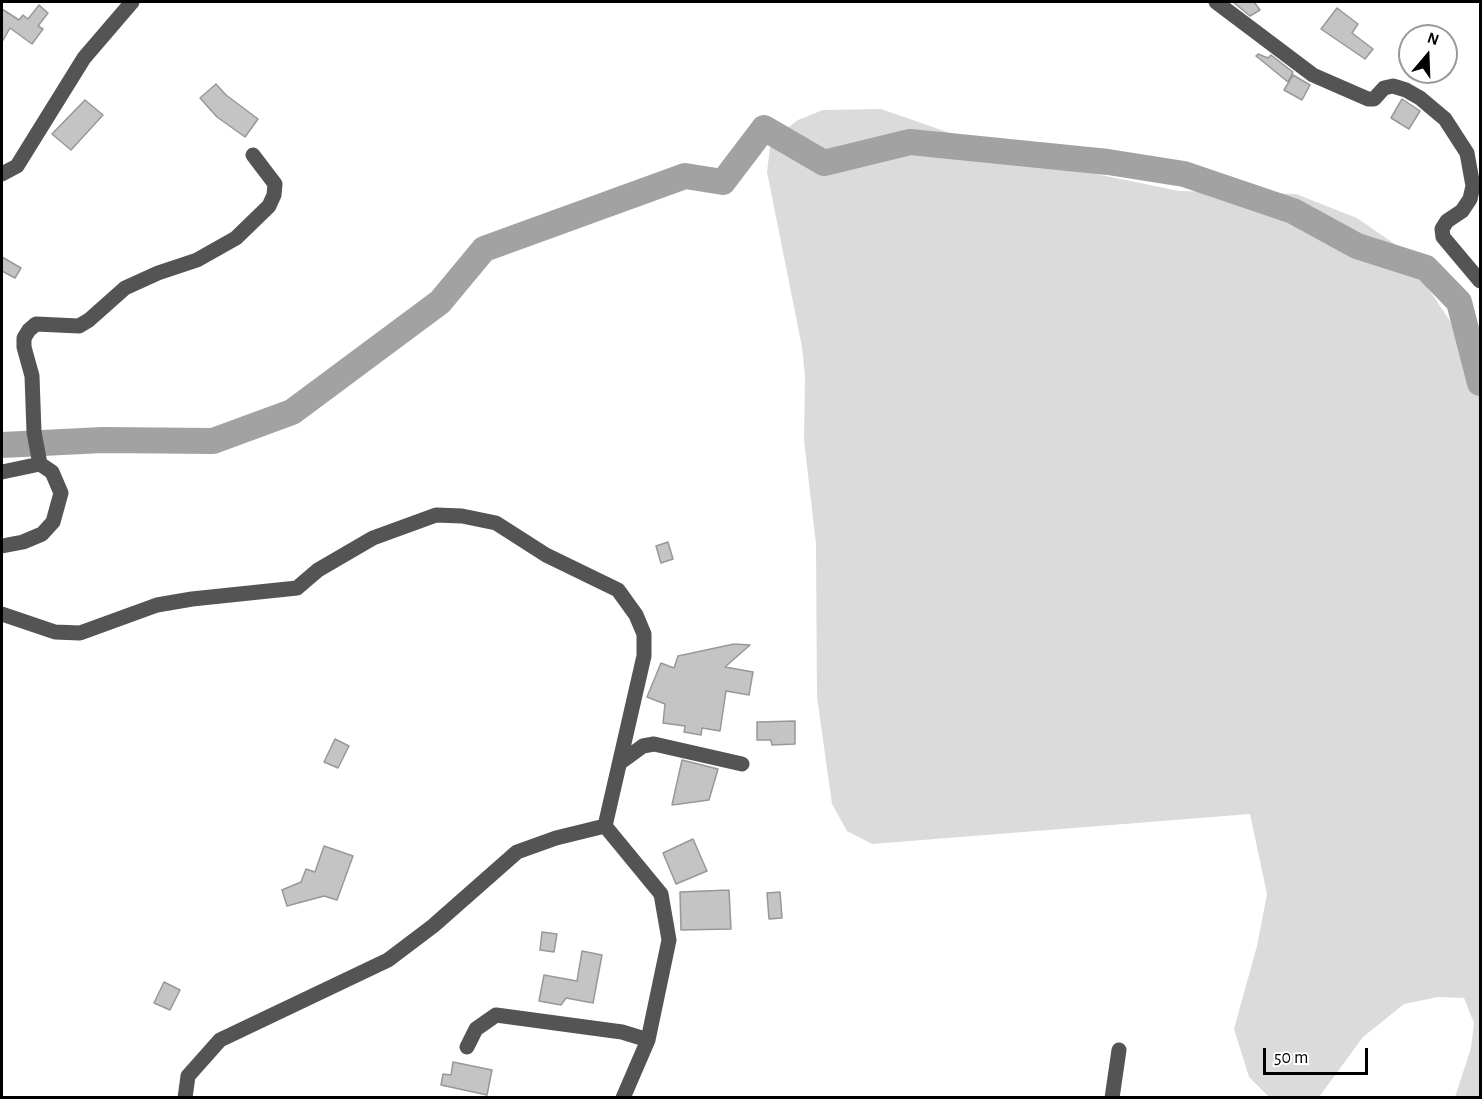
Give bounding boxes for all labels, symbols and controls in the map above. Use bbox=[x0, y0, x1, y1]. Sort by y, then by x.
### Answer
north arrow bbox=[1398, 24, 1458, 84]
text: N bbox=[1425, 29, 1441, 48]
scale bar bbox=[1266, 1036, 1371, 1074]
text: 50 m bbox=[1274, 1049, 1308, 1067]

